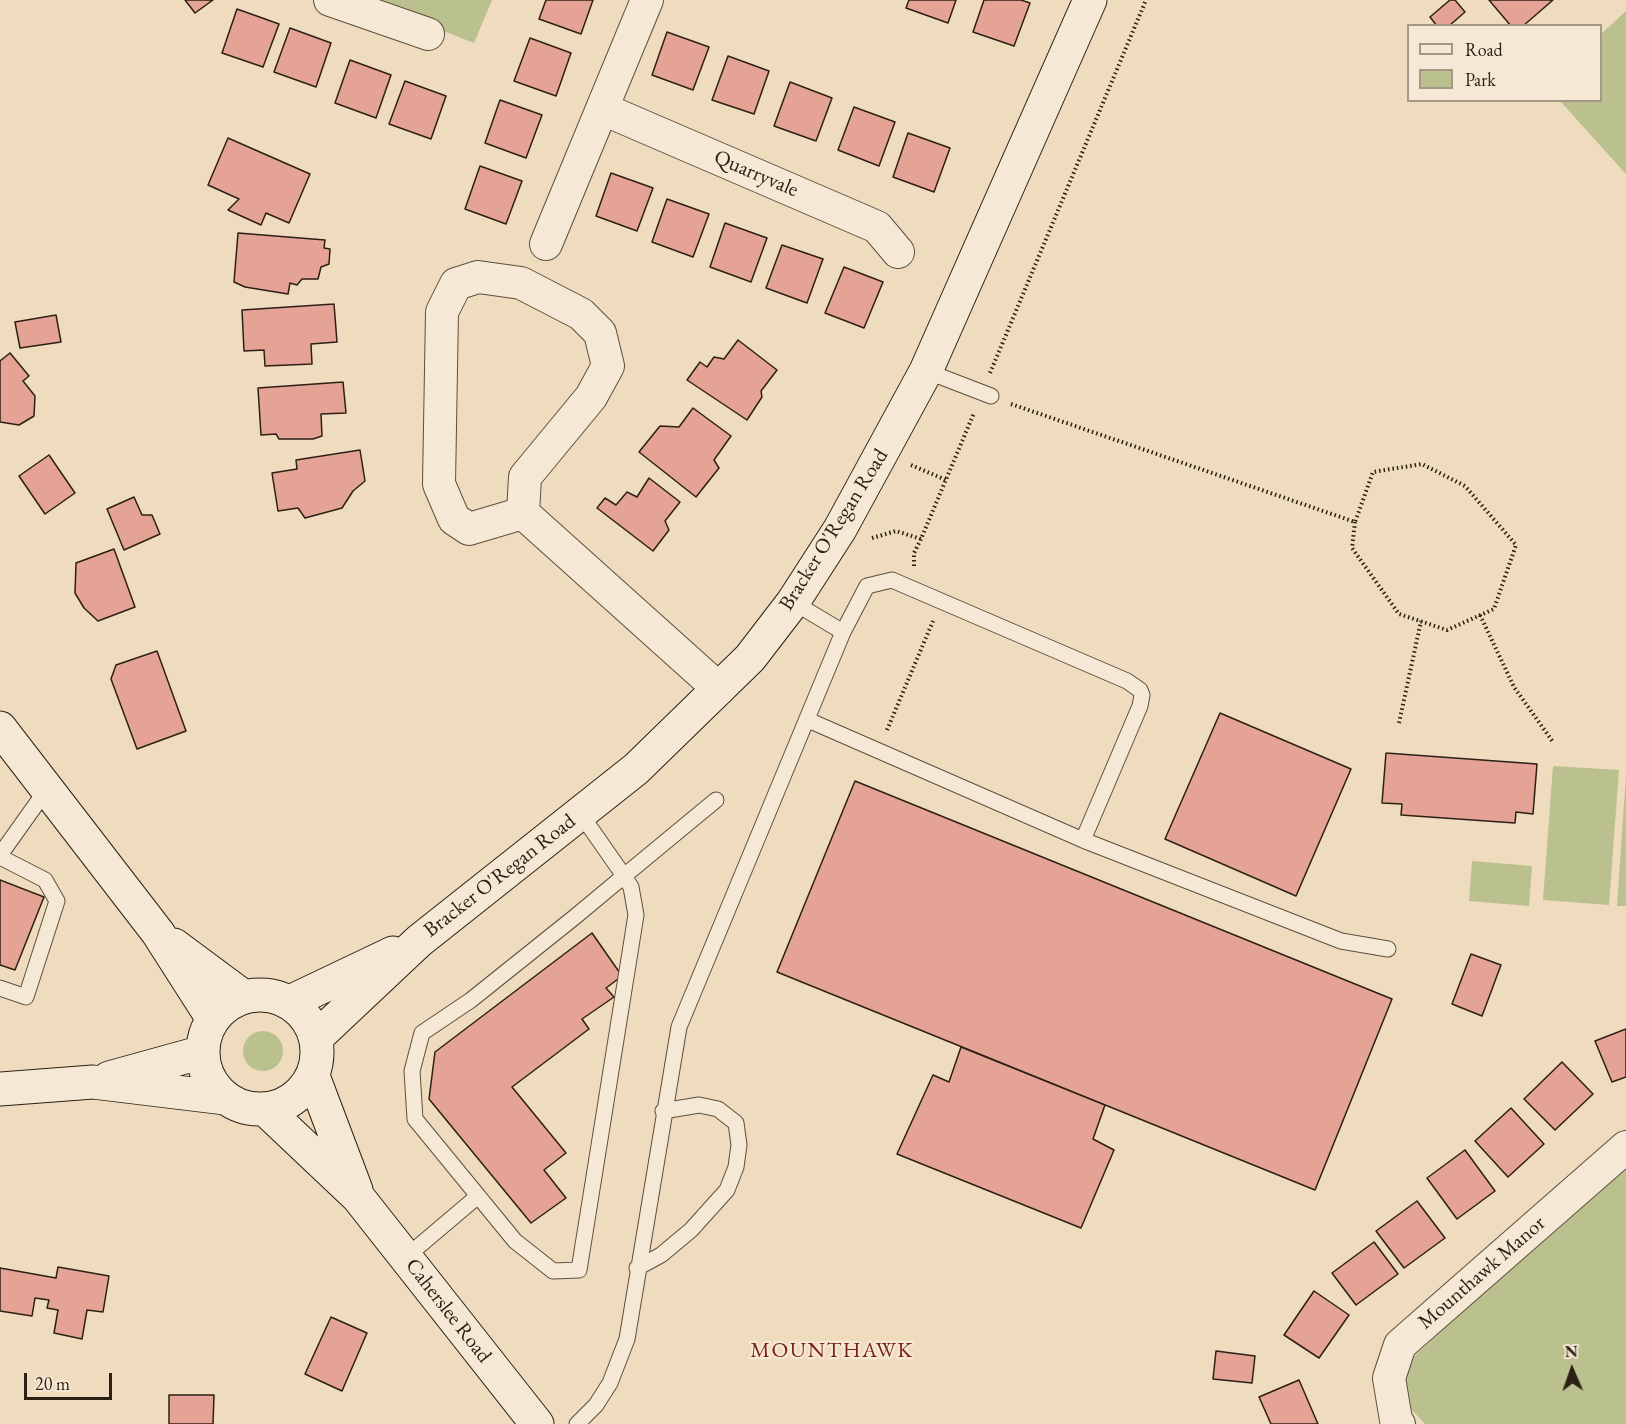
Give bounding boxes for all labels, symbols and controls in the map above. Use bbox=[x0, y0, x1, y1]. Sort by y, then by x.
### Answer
legend bbox=[1407, 24, 1602, 102]
text: Road bbox=[1465, 38, 1503, 61]
text: Park bbox=[1465, 68, 1496, 91]
street label: Quarryvale bbox=[710, 145, 802, 203]
street label: Bracker O'Regan Road bbox=[774, 445, 894, 615]
street label: Bracker O'Regan Road bbox=[419, 809, 581, 943]
street label: Mounthawk Manor bbox=[1413, 1211, 1551, 1335]
street label: Caherslee Road bbox=[399, 1254, 497, 1368]
district label: MOUNTHAWK bbox=[750, 1338, 914, 1364]
north arrow bbox=[1542, 1340, 1602, 1400]
text: N bbox=[1565, 1341, 1578, 1362]
scale bar bbox=[27, 1361, 116, 1399]
text: 20 m bbox=[35, 1372, 70, 1395]

